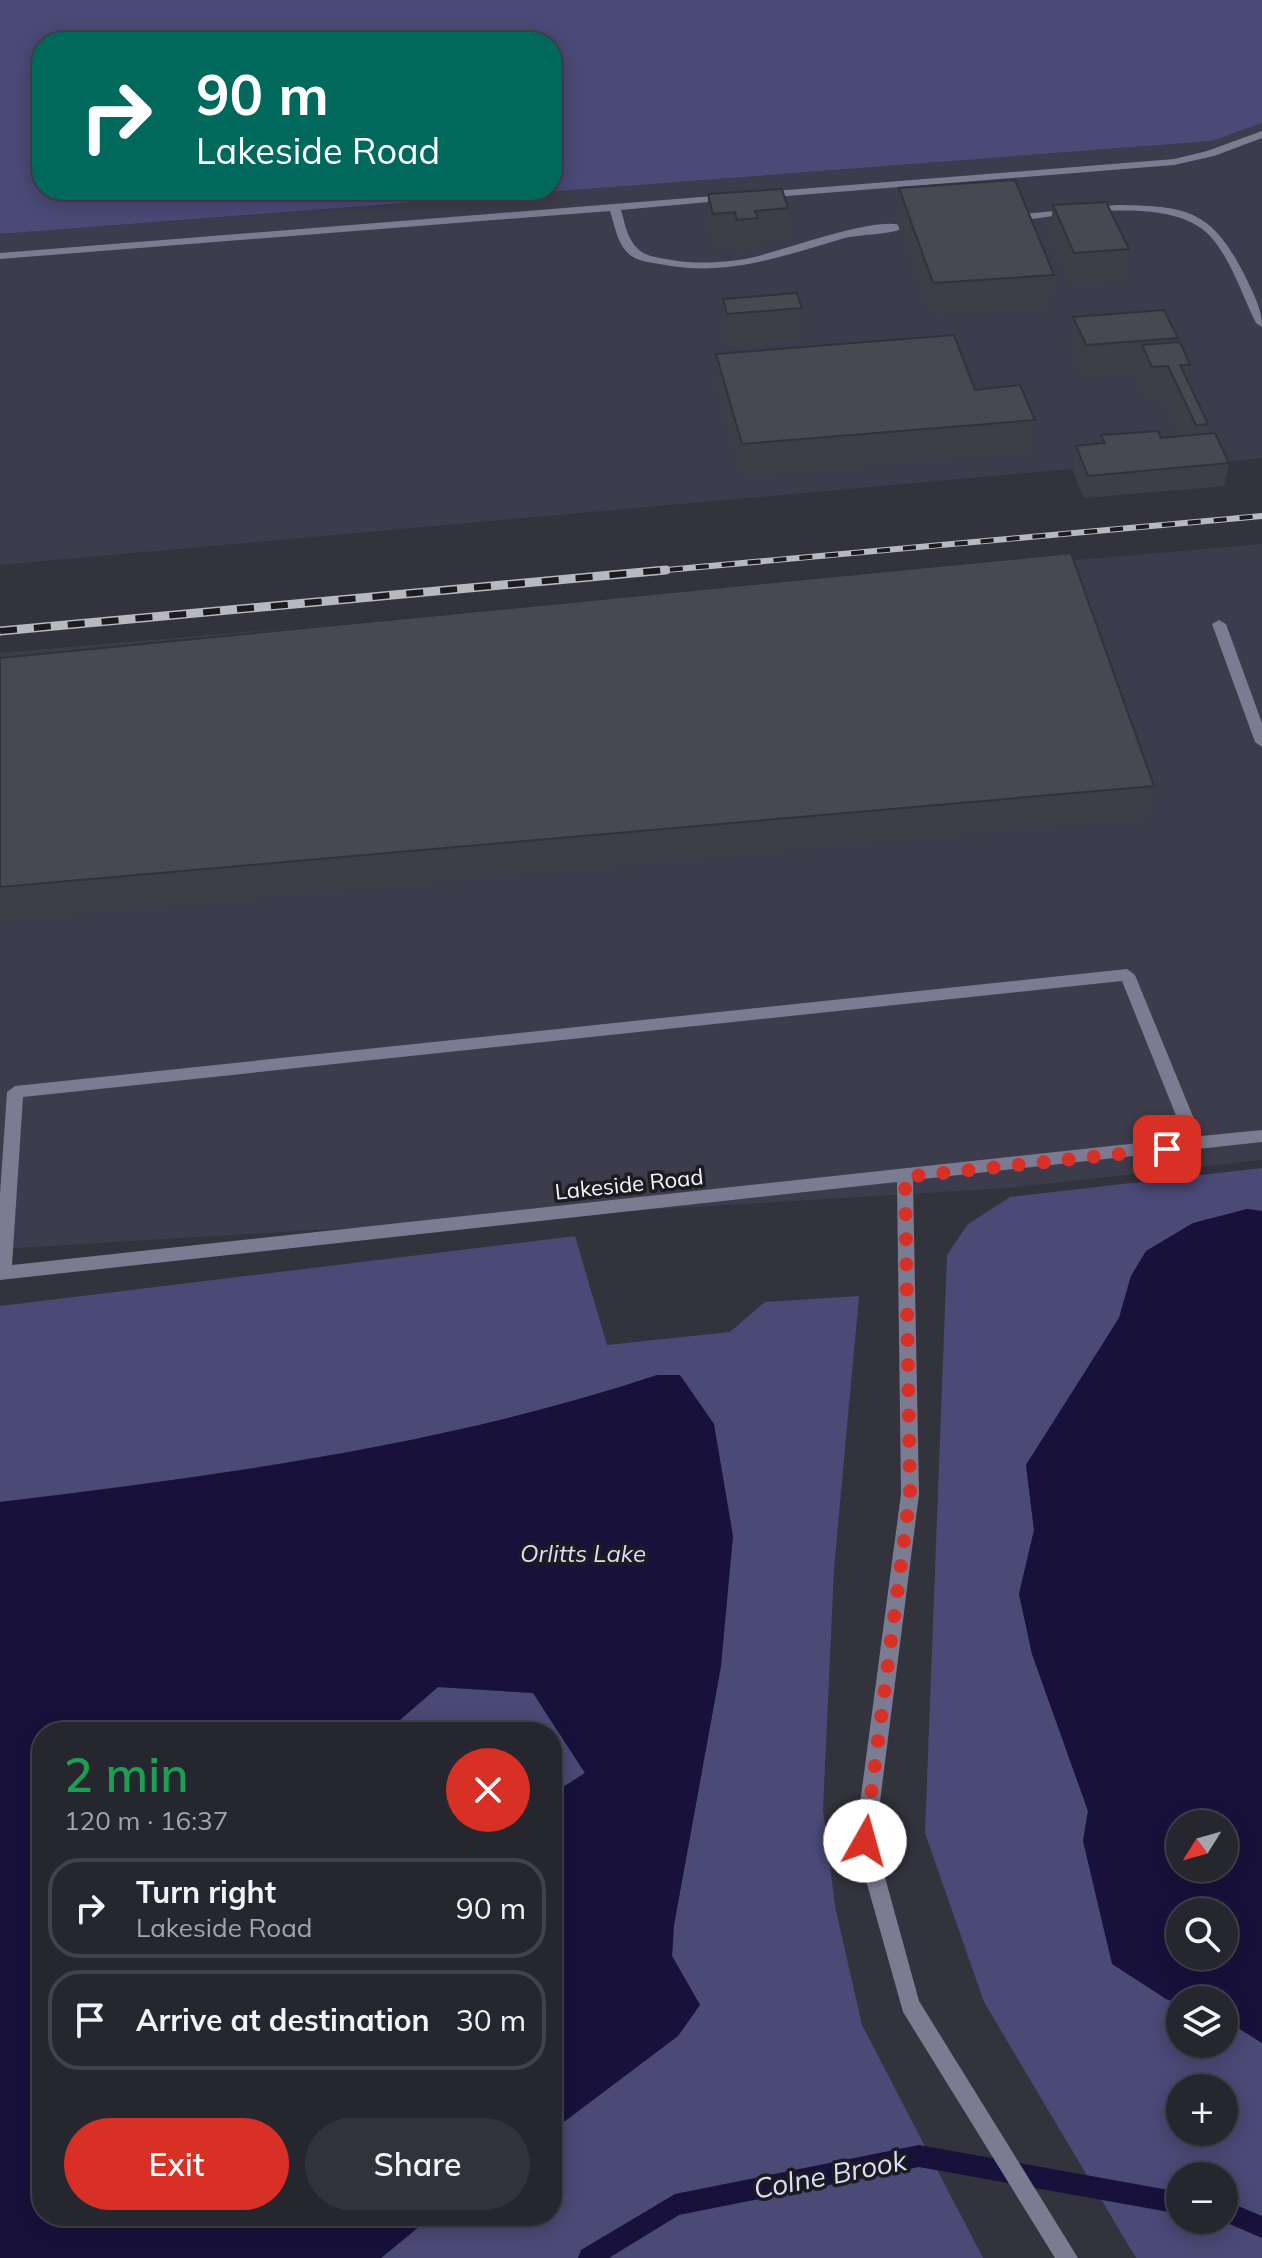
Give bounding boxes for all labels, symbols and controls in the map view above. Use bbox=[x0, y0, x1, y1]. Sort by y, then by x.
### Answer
text: 90 m bbox=[196, 59, 329, 129]
icon: right bbox=[64, 64, 168, 168]
text: Lakeside Road bbox=[196, 128, 440, 173]
pin bbox=[1133, 1115, 1201, 1183]
icon: arrive bbox=[1145, 1127, 1189, 1171]
street label: Lakeside Road bbox=[553, 1162, 705, 1206]
water label: Orlitts Lake bbox=[520, 1538, 646, 1568]
text: 2 min bbox=[64, 1744, 189, 1804]
button: close bbox=[446, 1748, 530, 1832]
position arrow bbox=[823, 1799, 907, 1883]
text: 120 m · 16:37 bbox=[64, 1804, 228, 1837]
north arrow bbox=[1166, 1810, 1238, 1882]
map controls bbox=[1166, 1810, 1238, 2234]
text: Turn right bbox=[136, 1873, 276, 1911]
icon: right bbox=[68, 1886, 112, 1930]
text: 90 m bbox=[456, 1889, 526, 1927]
button: search bbox=[1166, 1898, 1238, 1970]
text: Lakeside Road bbox=[136, 1911, 312, 1944]
button: layers bbox=[1166, 1986, 1238, 2058]
icon: arrive bbox=[68, 1998, 112, 2042]
text: Arrive at destination bbox=[136, 2001, 430, 2039]
text: 30 m bbox=[456, 2001, 526, 2039]
button: + bbox=[1166, 2074, 1238, 2146]
button: Exit bbox=[64, 2118, 289, 2210]
button: Share bbox=[305, 2118, 530, 2210]
water label: Colne Brook bbox=[750, 2142, 911, 2206]
button: − bbox=[1166, 2162, 1238, 2234]

